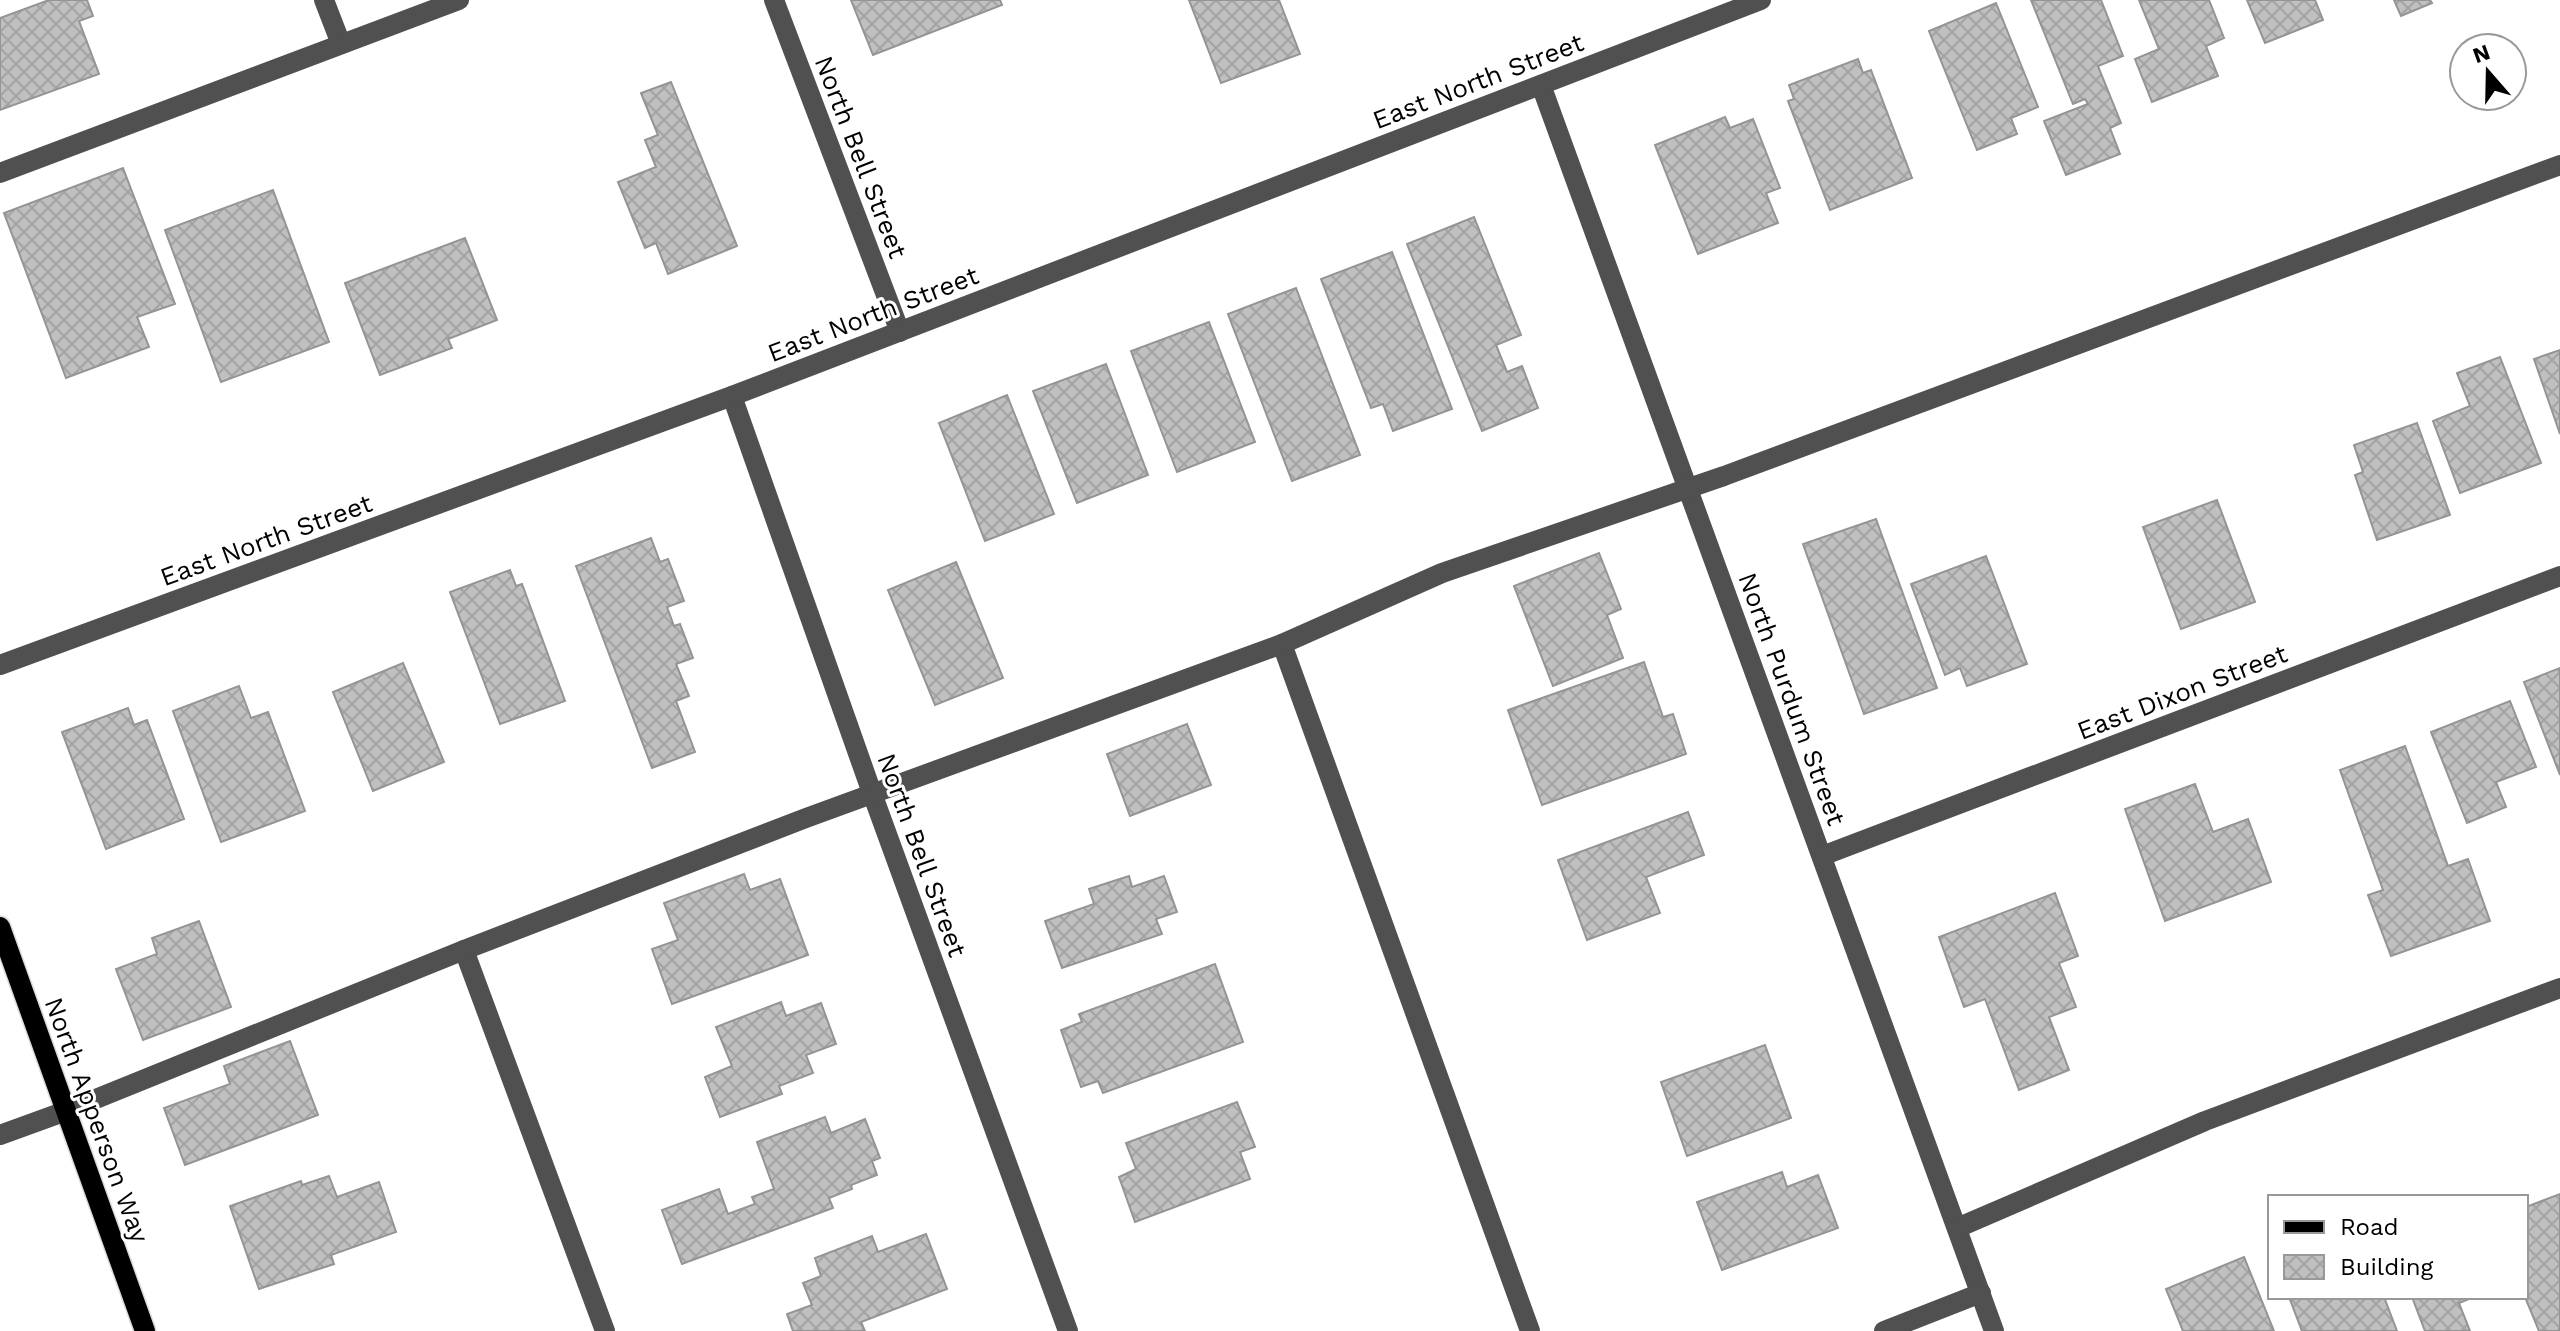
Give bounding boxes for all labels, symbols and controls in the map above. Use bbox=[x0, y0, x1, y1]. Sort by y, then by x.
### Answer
street label: East North Street bbox=[1368, 27, 1588, 135]
north arrow bbox=[2448, 32, 2528, 112]
text: N bbox=[2469, 39, 2493, 68]
street label: North Bell Street bbox=[809, 52, 913, 262]
street label: East North Street bbox=[763, 260, 983, 368]
street label: East North Street bbox=[156, 488, 376, 592]
street label: North Purdum Street bbox=[1732, 569, 1852, 829]
street label: East Dixon Street bbox=[2073, 638, 2291, 746]
street label: North Bell Street bbox=[871, 749, 973, 961]
street label: North Apperson Way bbox=[39, 993, 156, 1247]
legend bbox=[2268, 1195, 2528, 1299]
text: Road bbox=[2340, 1213, 2399, 1241]
text: Building bbox=[2340, 1253, 2433, 1281]

